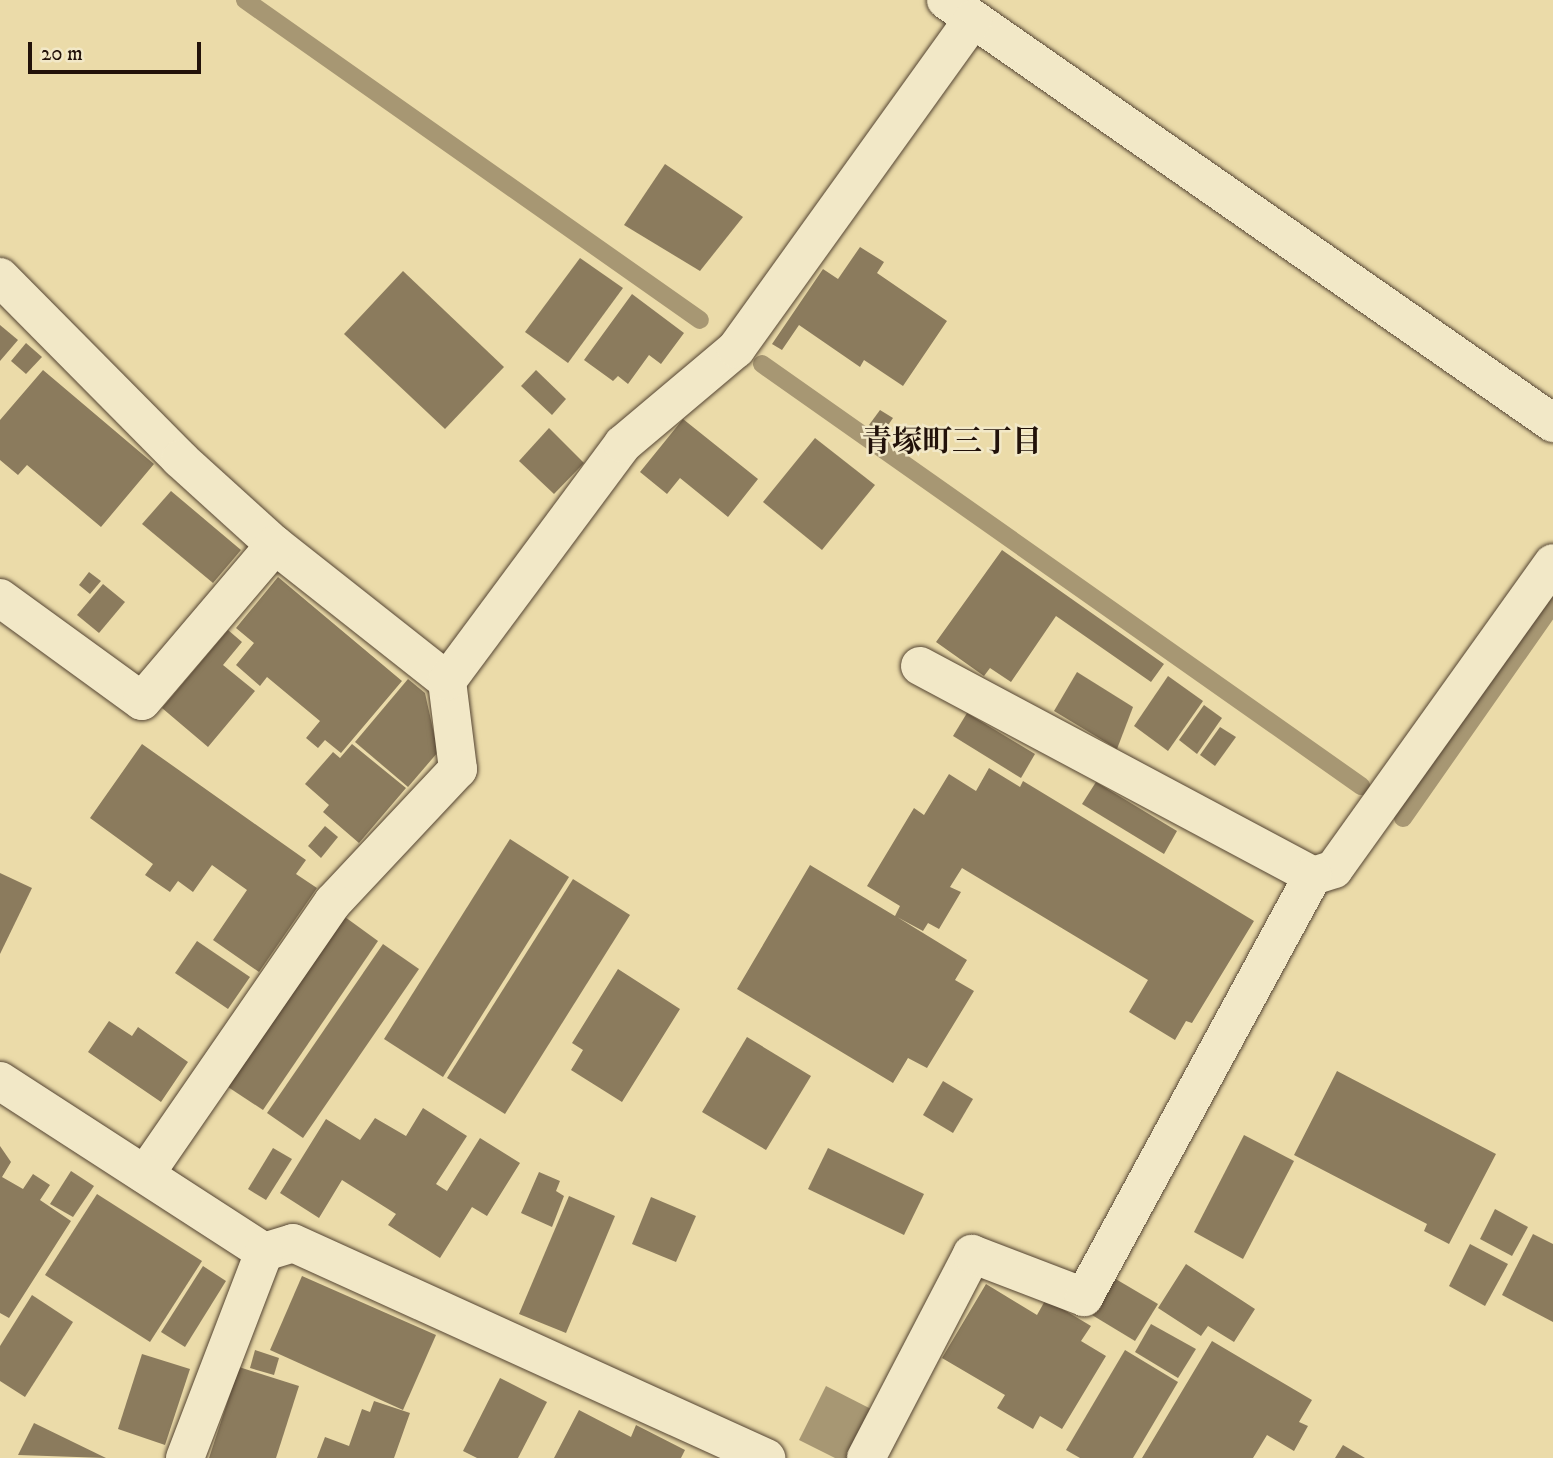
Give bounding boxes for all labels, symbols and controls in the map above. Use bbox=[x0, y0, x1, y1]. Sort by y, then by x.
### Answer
scale bar bbox=[32, 28, 205, 72]
text: 20 m bbox=[41, 41, 83, 67]
district label: 青塚町三丁目 bbox=[862, 425, 1042, 461]

